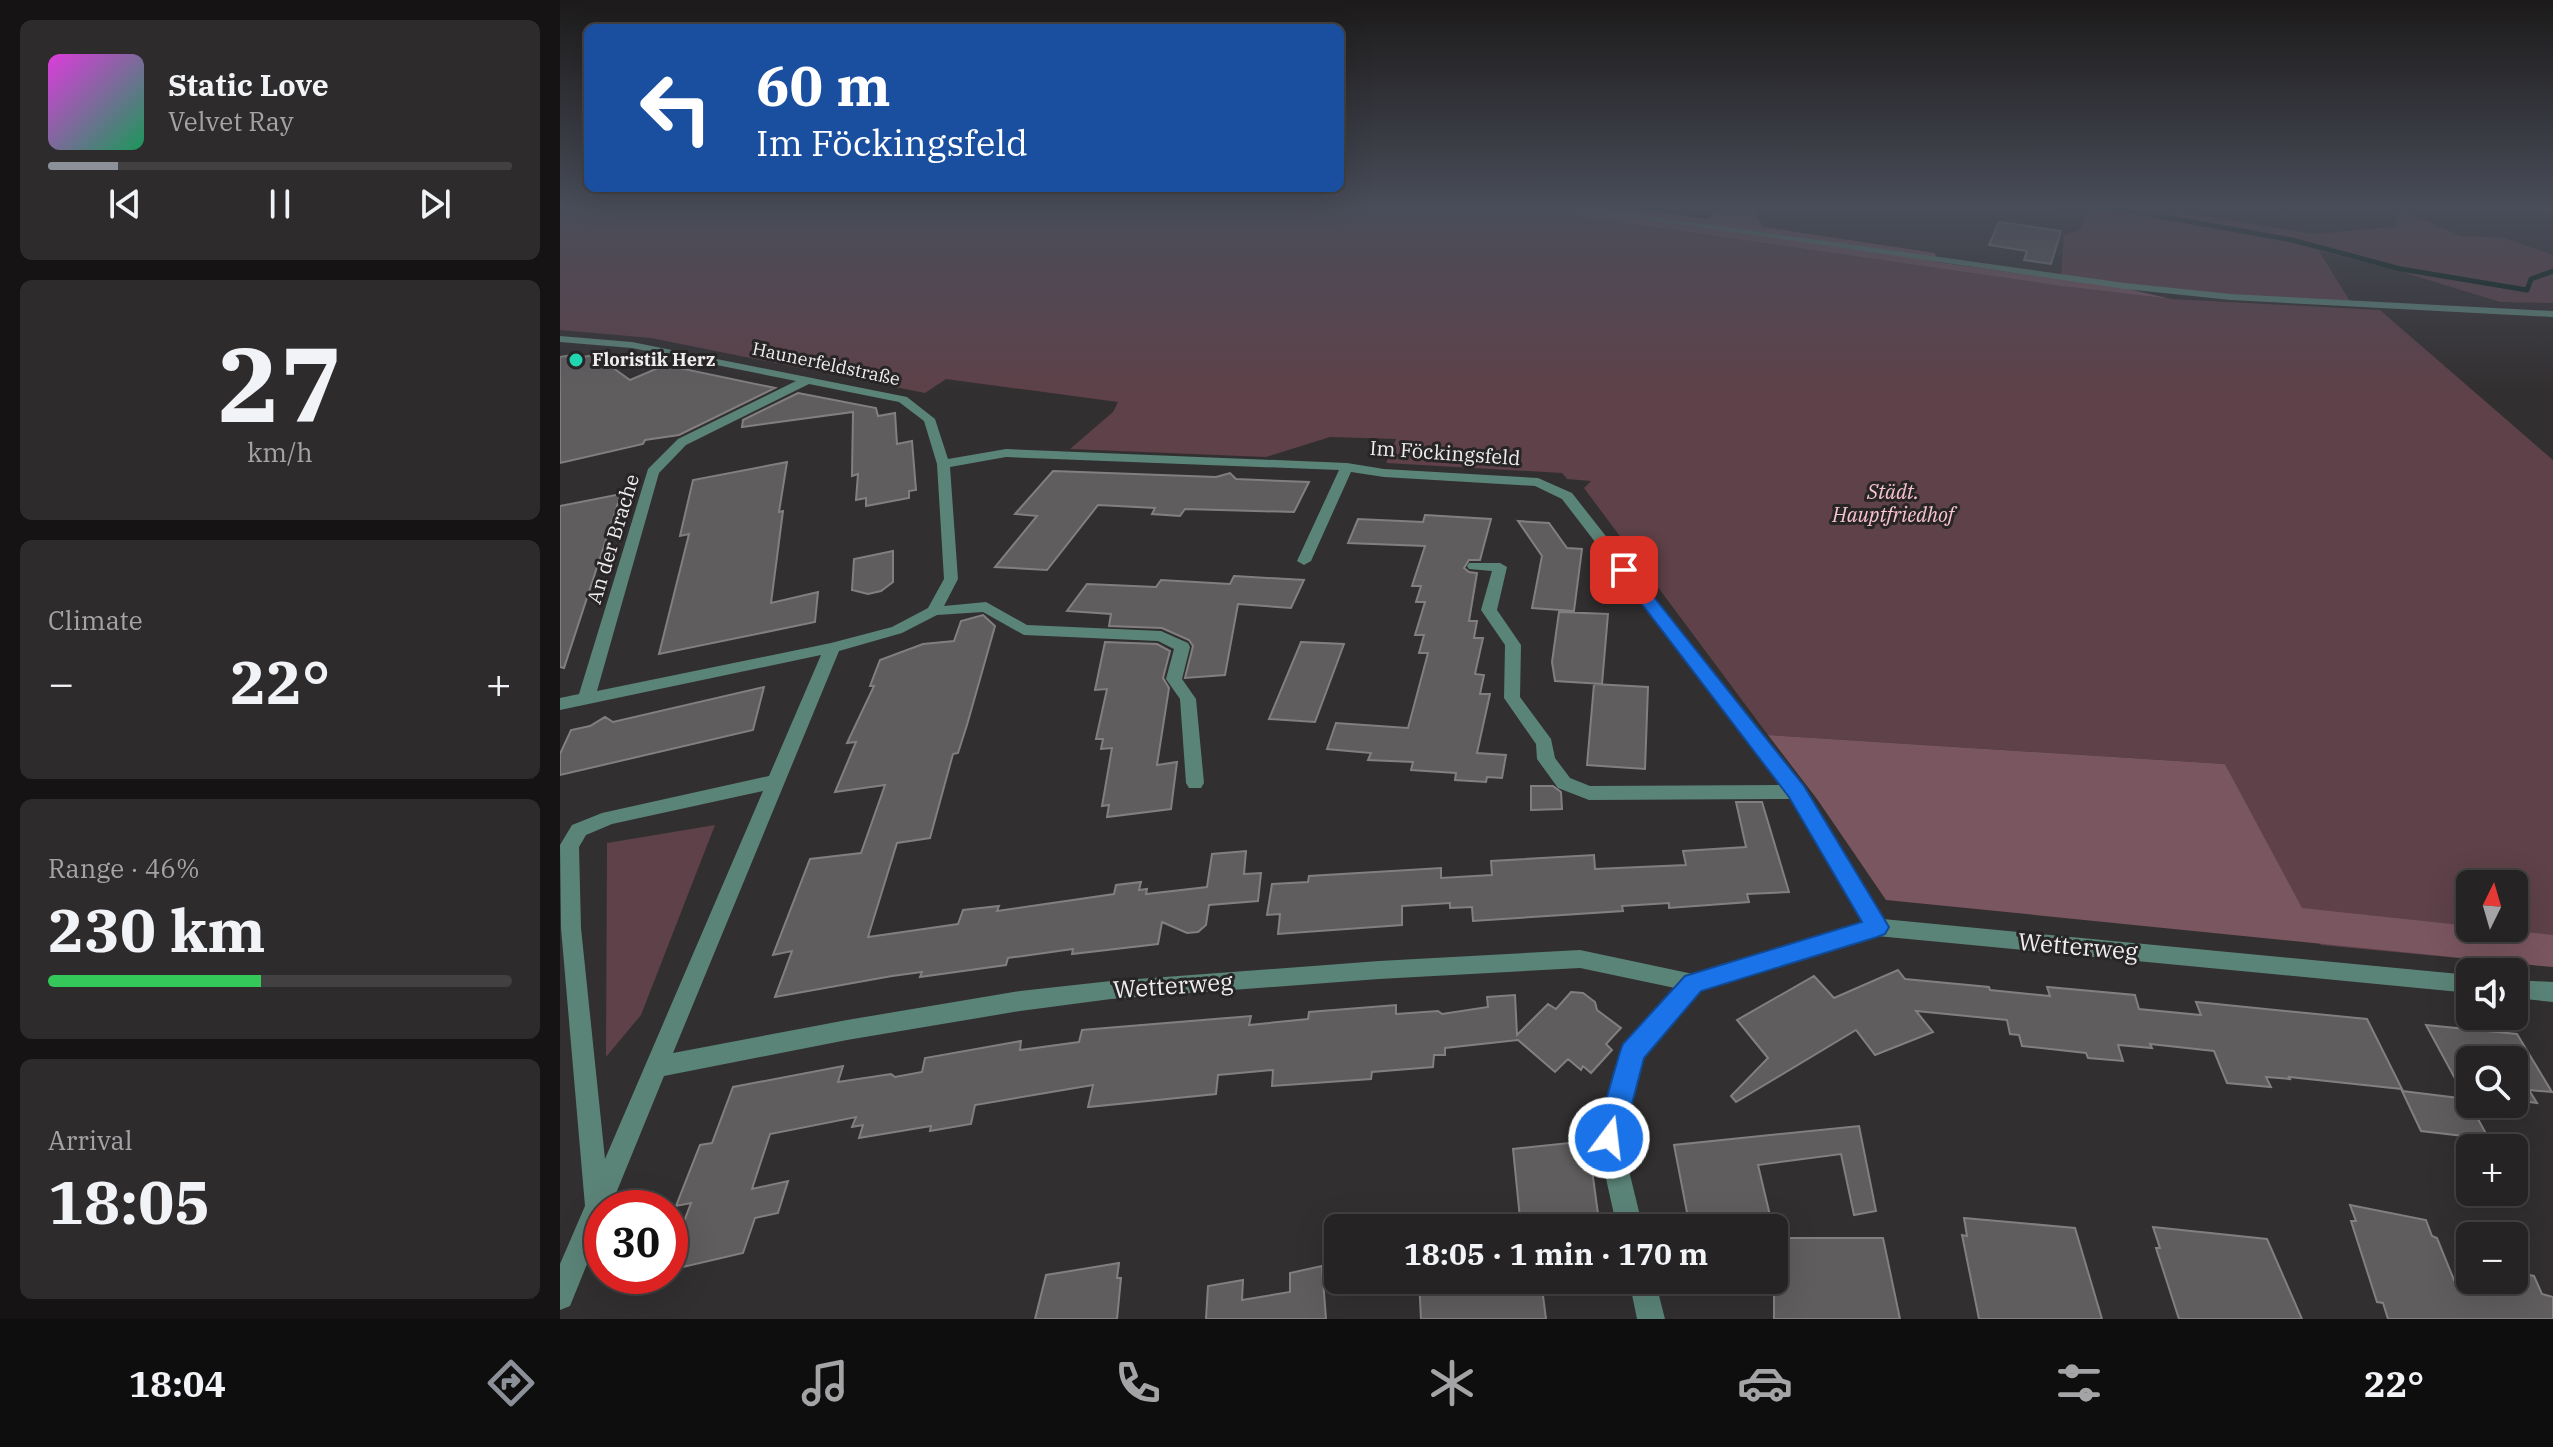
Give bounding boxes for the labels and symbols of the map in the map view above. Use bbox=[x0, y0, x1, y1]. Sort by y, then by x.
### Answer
street label: Haunerfeldstraße bbox=[750, 337, 902, 390]
place label: Floristik Herz bbox=[592, 348, 715, 371]
marker: Floristik Herz bbox=[567, 351, 585, 369]
street label: Im Föckingsfeld bbox=[1369, 434, 1521, 471]
street label: An der Brache bbox=[580, 471, 645, 607]
park label: Städt. Hauptfriedhof bbox=[1831, 478, 1958, 528]
pin bbox=[1590, 536, 1658, 604]
north arrow bbox=[2456, 870, 2528, 942]
street label: Wetterweg bbox=[2017, 925, 2139, 967]
street label: Wetterweg bbox=[1112, 965, 1234, 1005]
position arrow bbox=[1567, 1096, 1651, 1180]
speed limit sign: 30 bbox=[584, 1190, 688, 1294]

